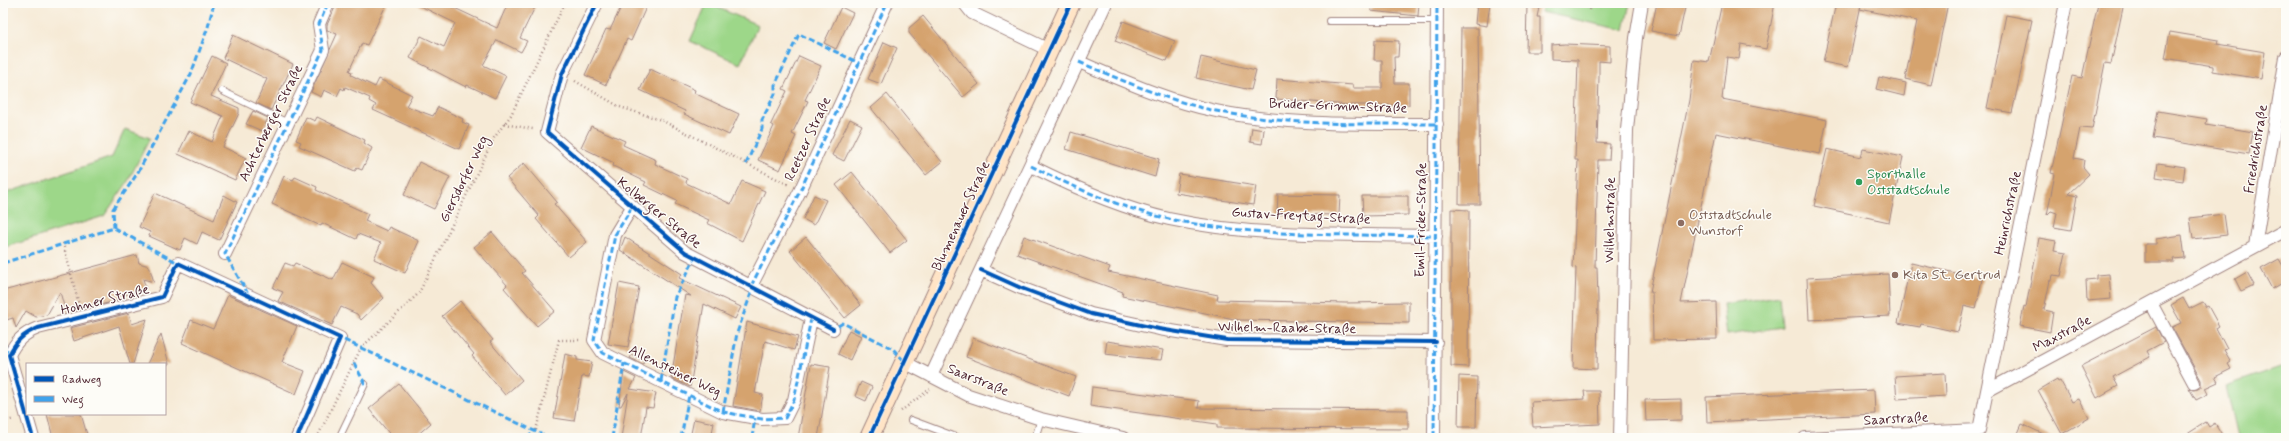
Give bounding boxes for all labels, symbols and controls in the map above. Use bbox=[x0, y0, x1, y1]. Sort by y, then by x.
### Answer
street label: Achterberger Straße bbox=[235, 61, 309, 185]
street label: Reetzer Straße bbox=[781, 94, 836, 184]
street label: Brüder-Grimm-Straße bbox=[1269, 95, 1408, 117]
street label: Friedrichstraße bbox=[2240, 103, 2272, 195]
street label: Giersdorfer Weg bbox=[435, 133, 494, 226]
street label: Blumenauer Straße bbox=[928, 158, 994, 274]
street label: Emil-Fricke-Straße bbox=[1411, 162, 1431, 278]
place label: Sporthalle Oststadtschule bbox=[1867, 165, 1950, 199]
street label: Heinrichstraße bbox=[1990, 169, 2026, 257]
street label: Kolberger Straße bbox=[612, 173, 705, 254]
street label: Wilhelmstraße bbox=[1600, 177, 1620, 263]
marker: Sporthalle Oststadtschule bbox=[1854, 177, 1864, 187]
street label: Gustav-Freytag-Straße bbox=[1231, 203, 1371, 231]
place label: Oststadtschule Wunstorf bbox=[1689, 206, 1772, 240]
marker: Oststadtschule Wunstorf bbox=[1676, 218, 1686, 228]
place label: Kita St. Gertrud bbox=[1903, 266, 2000, 284]
marker: Kita St. Gertrud bbox=[1890, 270, 1900, 280]
street label: Hohner Straße bbox=[59, 280, 151, 320]
street label: Maxstraße bbox=[2030, 311, 2095, 357]
street label: Wilhelm-Raabe-Straße bbox=[1218, 318, 1356, 338]
street label: Allensteiner Weg bbox=[626, 341, 724, 401]
street label: Saarstraße bbox=[945, 359, 1012, 401]
legend bbox=[26, 363, 166, 415]
text: Radweg bbox=[62, 372, 101, 388]
text: Weg bbox=[62, 392, 84, 409]
street label: Saarstraße bbox=[1863, 408, 1929, 430]

